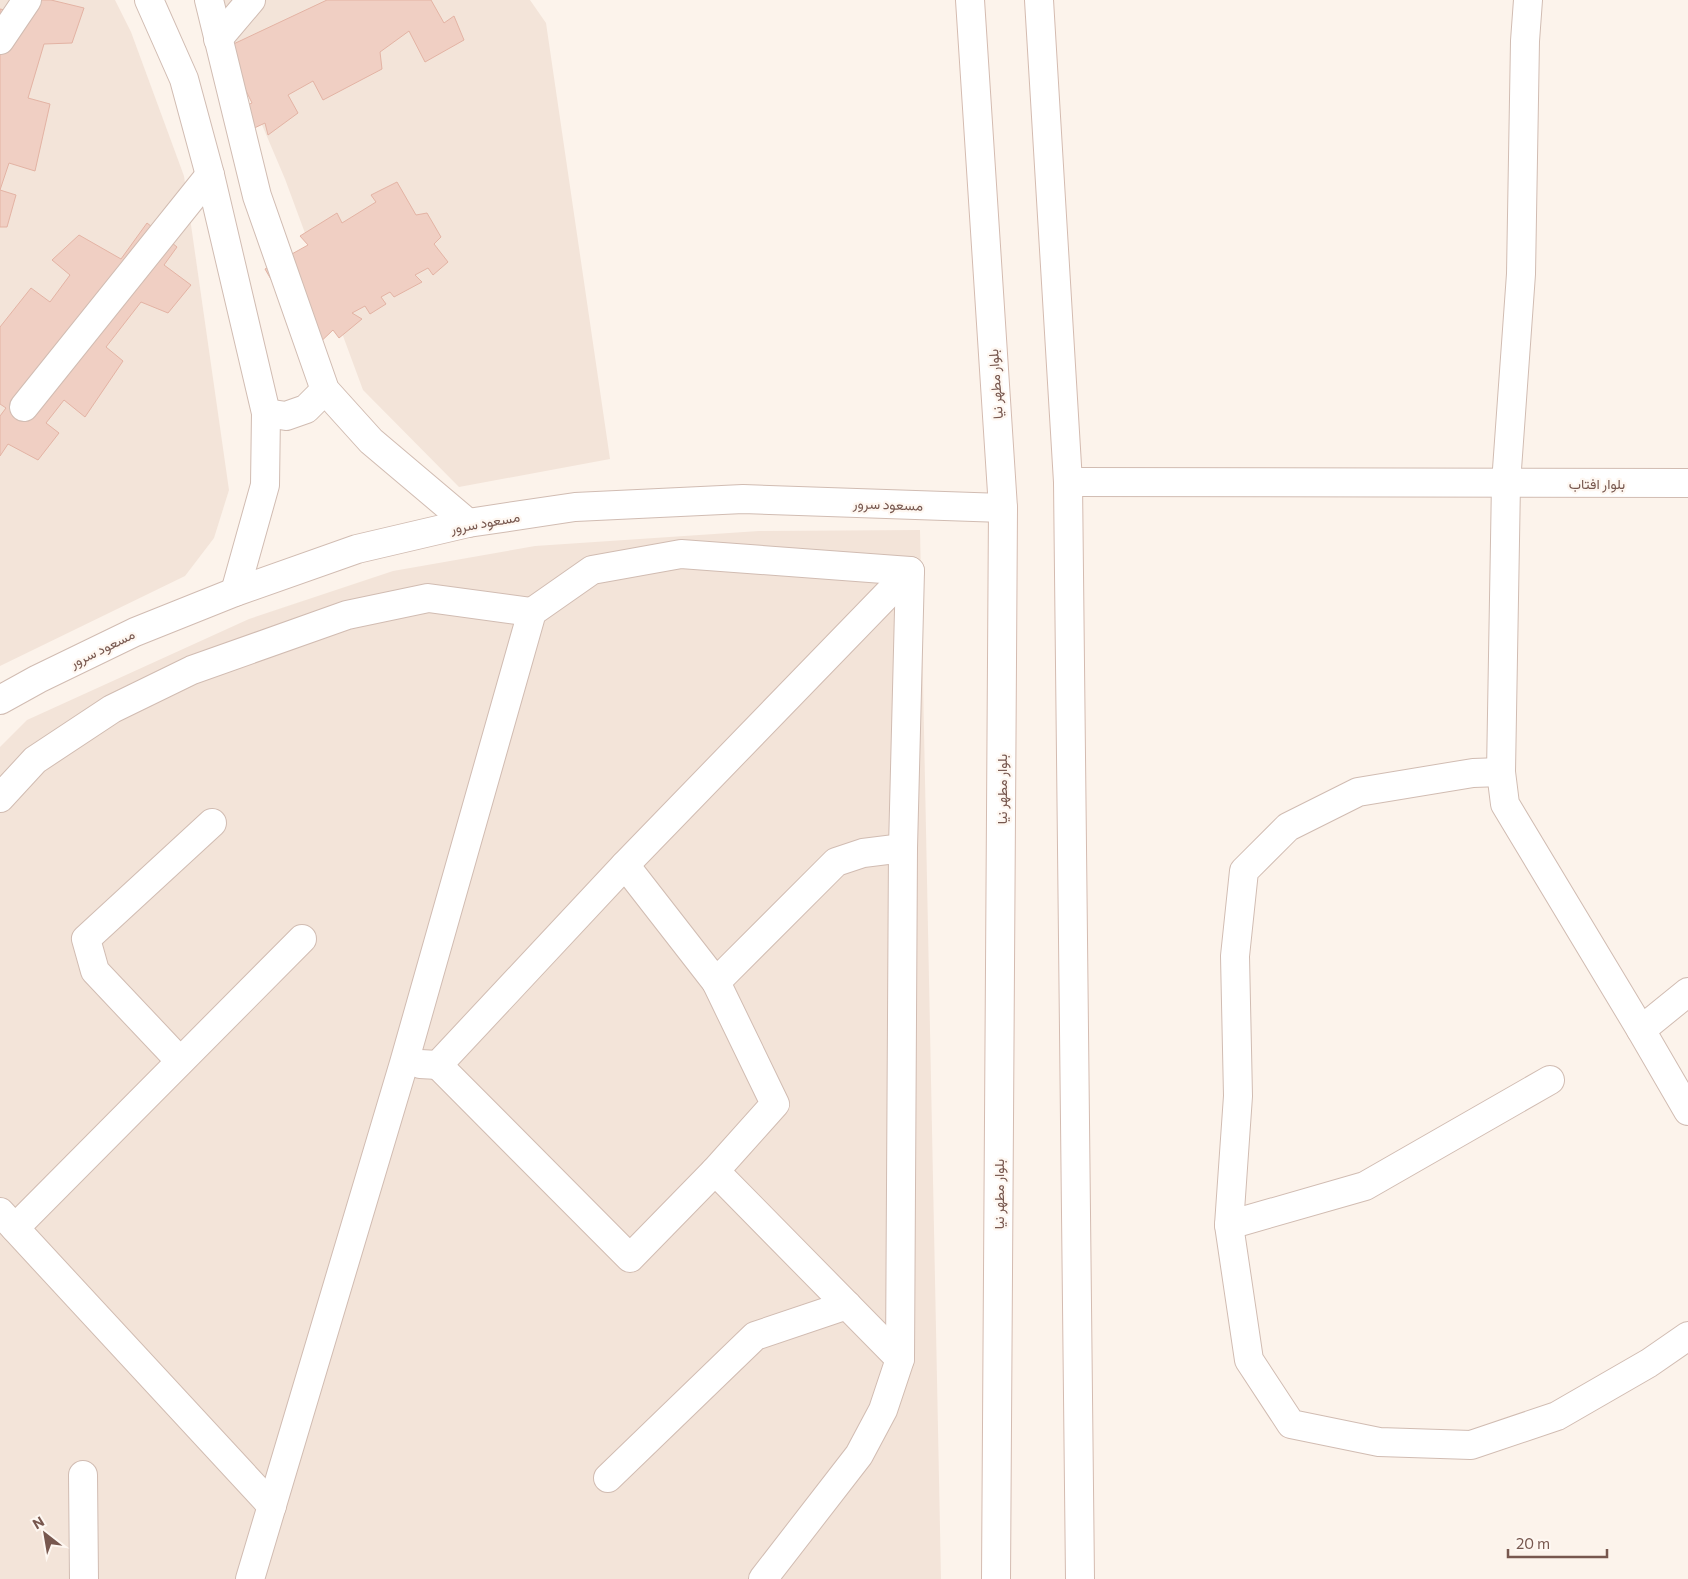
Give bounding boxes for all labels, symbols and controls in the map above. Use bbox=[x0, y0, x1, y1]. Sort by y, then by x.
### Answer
street label: بلوار مطهر نیا bbox=[984, 348, 1007, 420]
street label: بلوار افتاب bbox=[1569, 475, 1625, 493]
street label: مسعود سرور bbox=[852, 494, 923, 515]
street label: مسعود سرور bbox=[448, 508, 521, 538]
street label: مسعود سرور bbox=[66, 625, 138, 672]
street label: بلوار مطهر نیا bbox=[993, 754, 1011, 824]
street label: بلوار مطهر نیا bbox=[990, 1159, 1008, 1229]
north arrow bbox=[20, 1509, 70, 1559]
text: N bbox=[29, 1512, 47, 1532]
scale bar bbox=[1508, 1526, 1607, 1558]
text: 20 m bbox=[1516, 1534, 1550, 1552]

